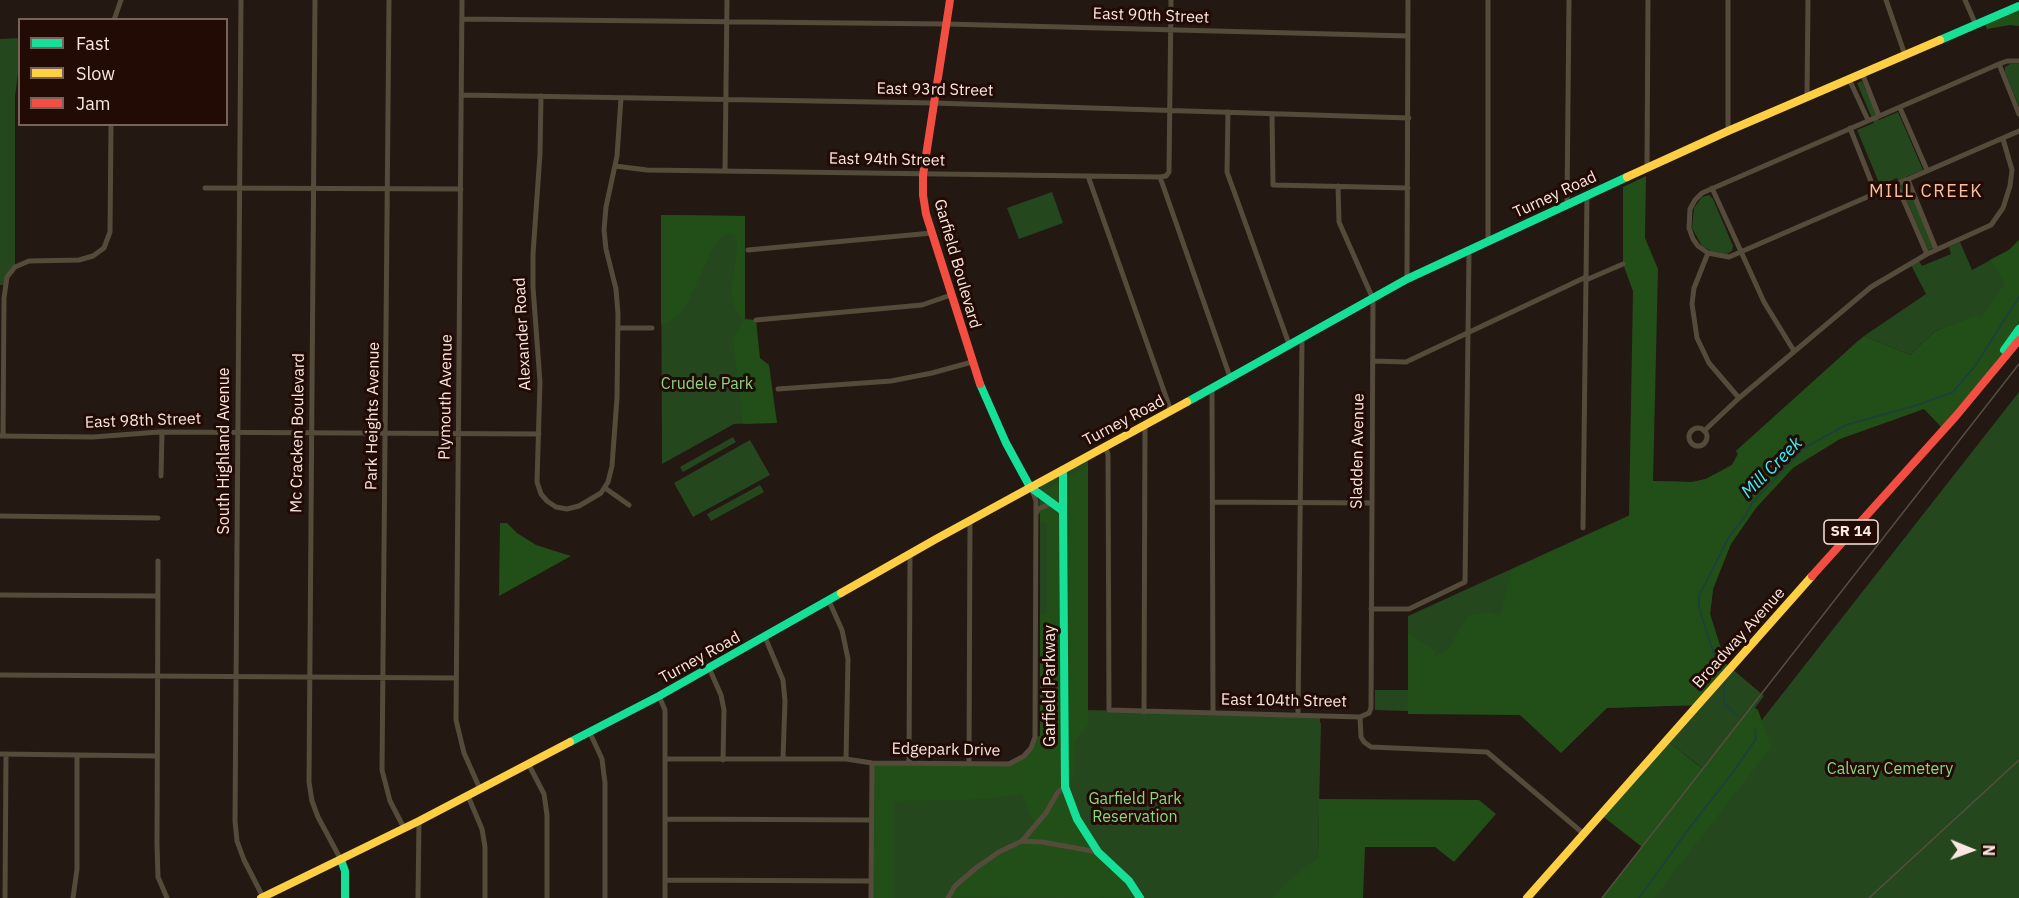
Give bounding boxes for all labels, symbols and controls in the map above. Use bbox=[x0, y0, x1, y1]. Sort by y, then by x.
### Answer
street label: East 90th Street bbox=[1092, 4, 1210, 28]
legend bbox=[18, 18, 228, 126]
text: Fast bbox=[76, 32, 110, 55]
text: Slow bbox=[76, 62, 115, 85]
street label: East 93rd Street bbox=[876, 79, 994, 101]
text: Jam bbox=[76, 92, 111, 115]
street label: East 94th Street bbox=[829, 149, 945, 171]
street label: Turney Road bbox=[1510, 167, 1600, 223]
district label: MILL CREEK bbox=[1869, 181, 1983, 203]
street label: Garfield Boulevard bbox=[929, 197, 985, 331]
street label: Alexander Road bbox=[510, 277, 536, 391]
street label: Plymouth Avenue bbox=[435, 334, 457, 460]
street label: Park Heights Avenue bbox=[362, 342, 384, 490]
street label: Mc Cracken Boulevard bbox=[287, 353, 309, 513]
street label: South Highland Avenue bbox=[214, 367, 234, 535]
park label: Crudele Park bbox=[661, 374, 753, 394]
street label: Turney Road bbox=[1080, 391, 1168, 451]
street label: Sladden Avenue bbox=[1347, 393, 1369, 509]
street label: East 98th Street bbox=[84, 409, 202, 433]
water label: Mill Creek bbox=[1737, 433, 1807, 503]
road number: SR 14 bbox=[1824, 520, 1878, 544]
street label: Broadway Avenue bbox=[1689, 584, 1789, 692]
street label: Garfield Parkway bbox=[1040, 625, 1060, 747]
street label: Turney Road bbox=[656, 628, 744, 688]
street label: East 104th Street bbox=[1221, 690, 1347, 712]
street label: Edgepark Drive bbox=[892, 739, 1000, 761]
park label: Calvary Cemetery bbox=[1827, 759, 1953, 779]
park label: Garfield Park Reservation bbox=[1088, 789, 1182, 827]
north arrow bbox=[1941, 820, 2001, 880]
text: N bbox=[1979, 844, 1999, 856]

